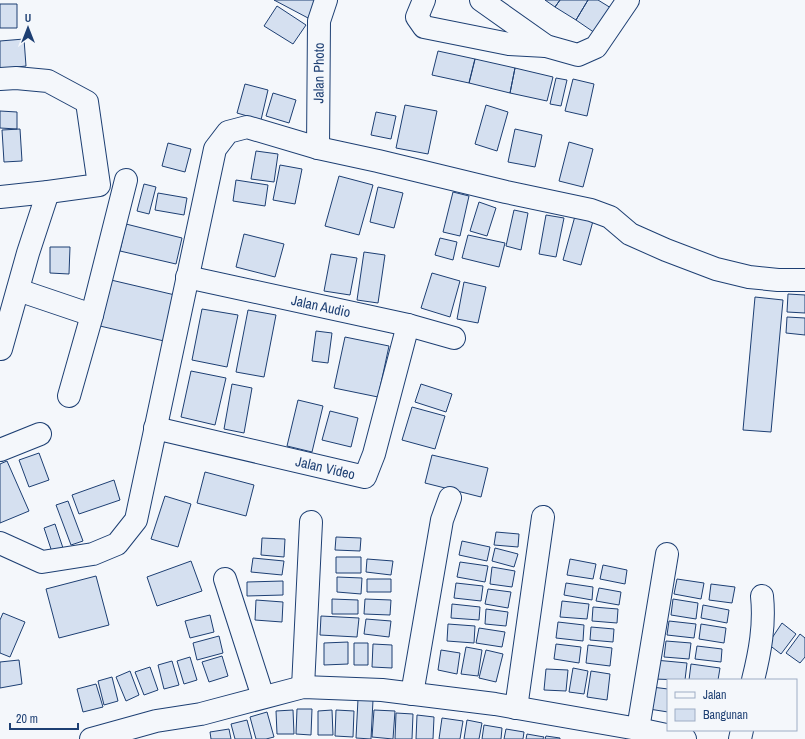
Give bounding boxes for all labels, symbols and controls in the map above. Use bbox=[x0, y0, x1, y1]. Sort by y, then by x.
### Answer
north arrow bbox=[8, 8, 48, 48]
text: U bbox=[25, 11, 31, 25]
street label: Jalan Photo bbox=[309, 43, 328, 103]
street label: Jalan Audio bbox=[290, 291, 352, 321]
street label: Jalan Video bbox=[294, 452, 357, 483]
legend bbox=[667, 679, 797, 731]
text: Jalan bbox=[703, 687, 727, 703]
scale bar bbox=[10, 705, 78, 731]
text: Bangunan bbox=[703, 707, 748, 723]
text: 20 m bbox=[16, 711, 38, 727]

